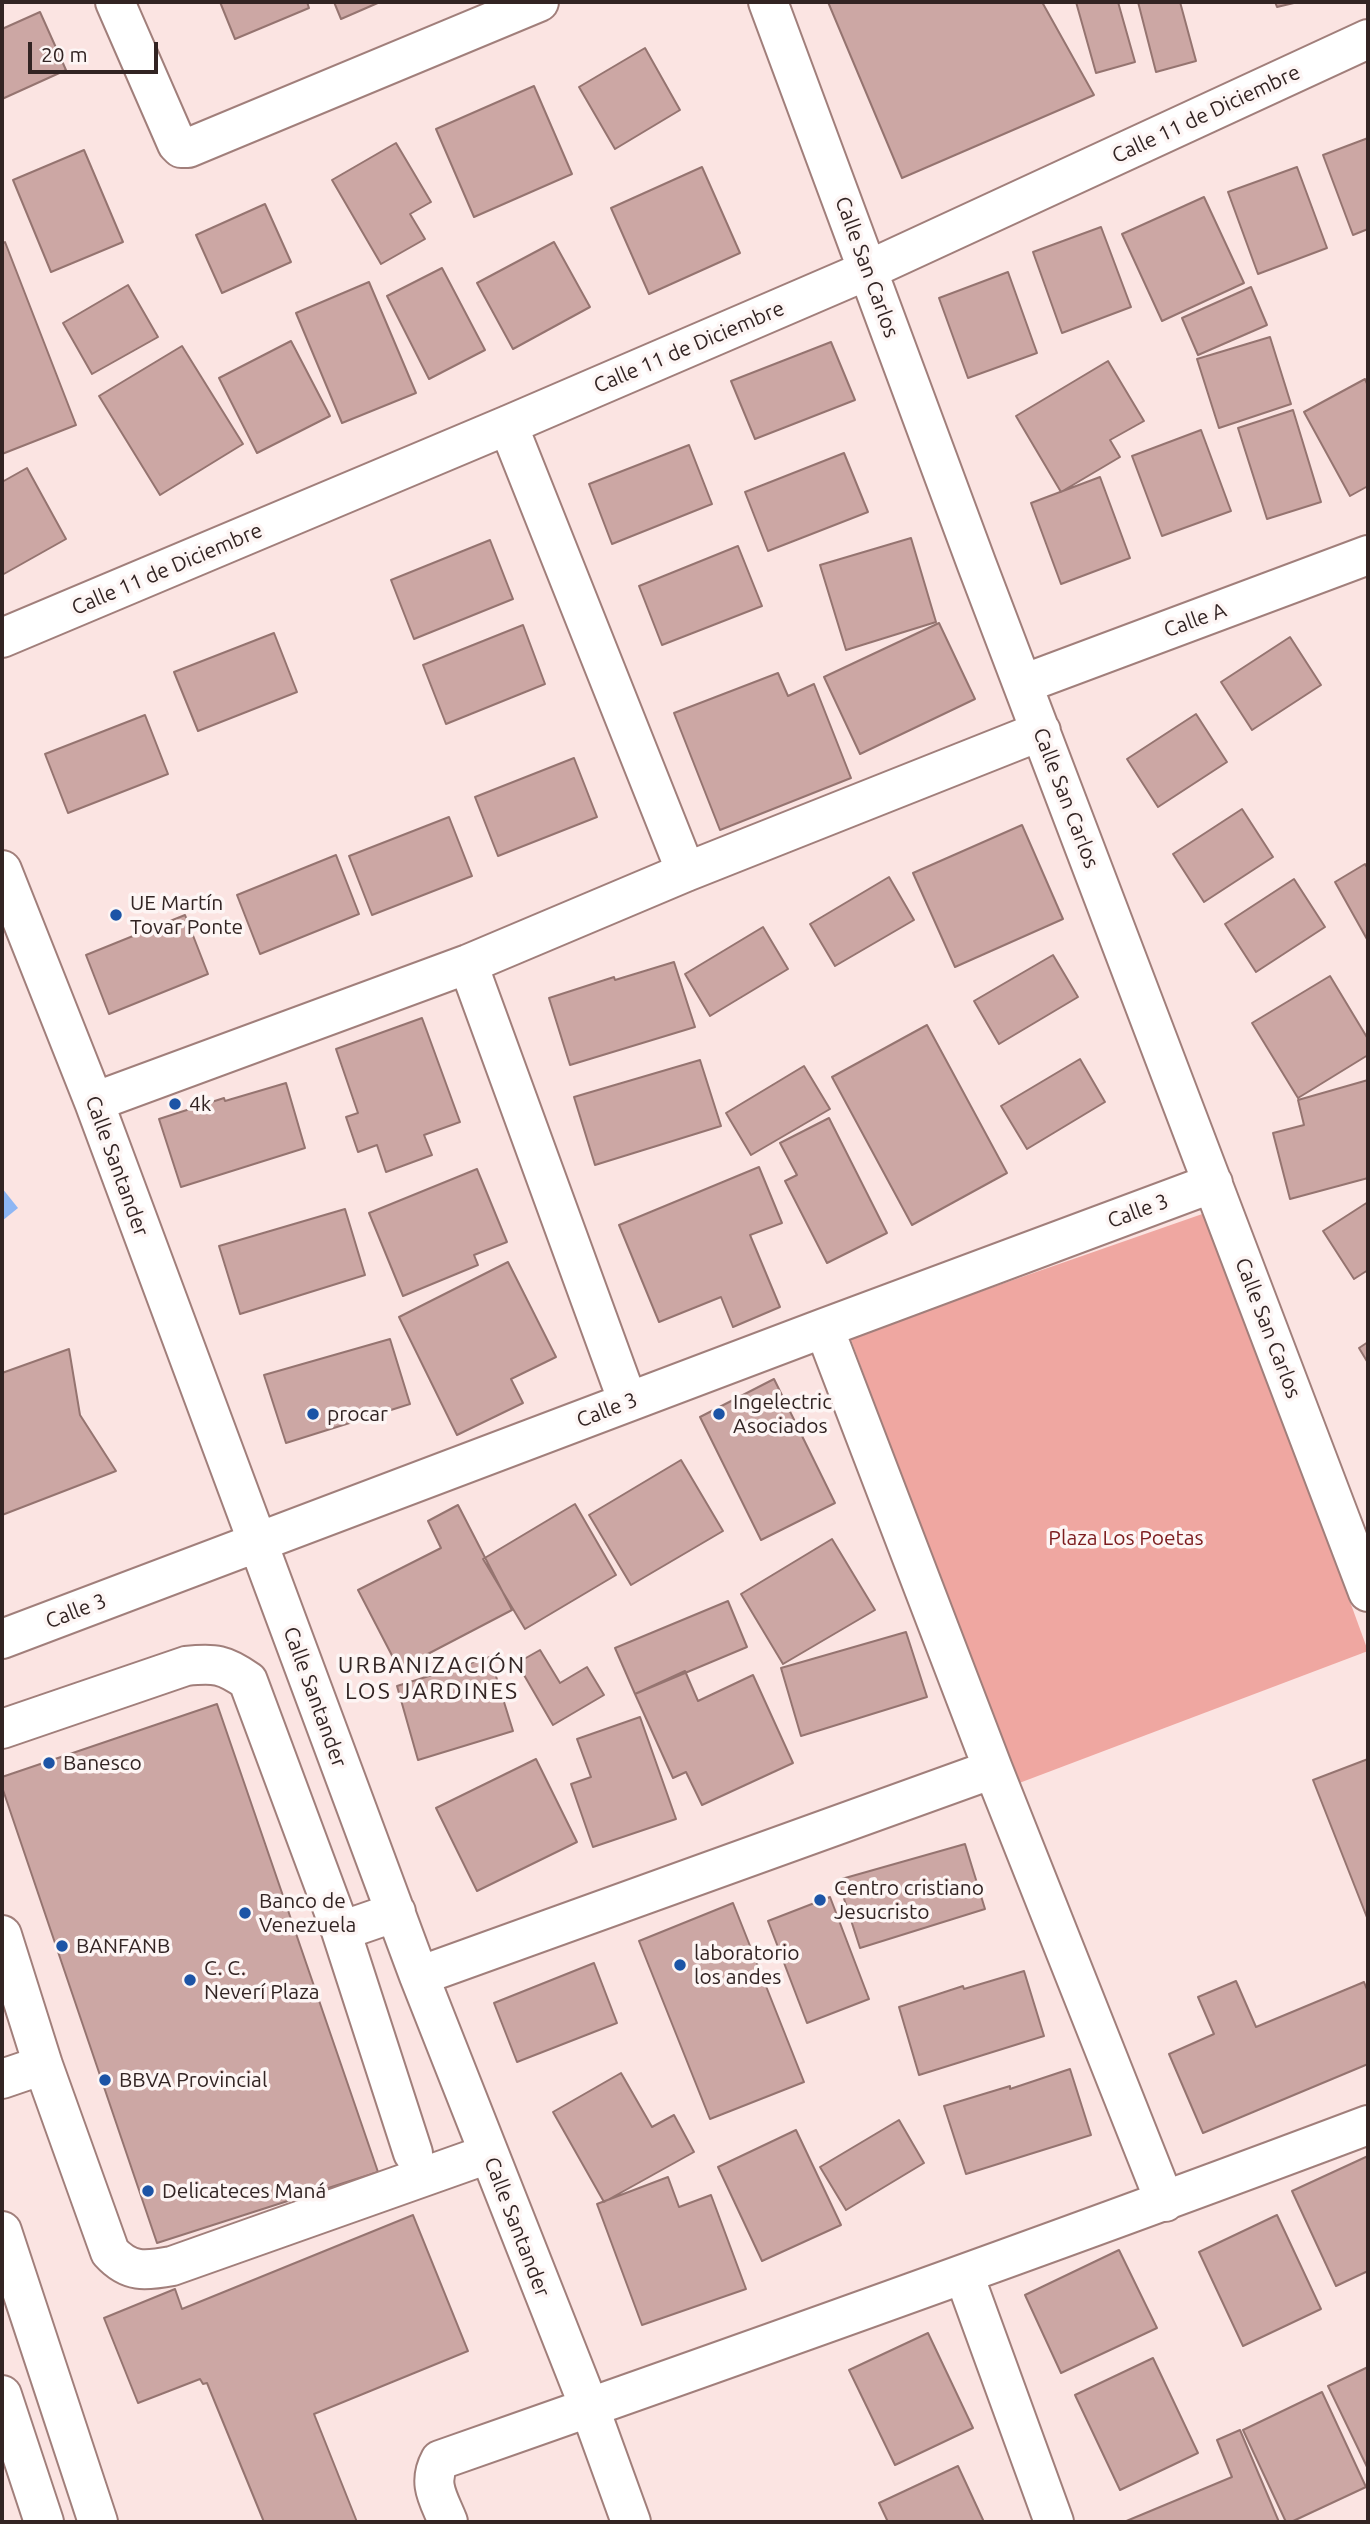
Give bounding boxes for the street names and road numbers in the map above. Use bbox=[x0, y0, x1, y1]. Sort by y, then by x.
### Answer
street label: Calle 11 de Diciembre bbox=[1108, 59, 1304, 169]
street label: Calle San Carlos bbox=[830, 193, 904, 341]
street label: Calle 11 de Diciembre bbox=[590, 295, 788, 399]
street label: Calle 11 de Diciembre bbox=[68, 517, 266, 621]
street label: Calle A bbox=[1160, 597, 1230, 643]
street label: Calle San Carlos bbox=[1028, 724, 1104, 872]
street label: Calle Santander bbox=[80, 1092, 154, 1240]
street label: Calle 3 bbox=[1104, 1188, 1172, 1234]
street label: Calle San Carlos bbox=[1230, 1254, 1306, 1402]
street label: Calle 3 bbox=[573, 1387, 641, 1433]
street label: Calle 3 bbox=[42, 1588, 110, 1634]
street label: Calle Santander bbox=[278, 1623, 352, 1771]
street label: Calle Santander bbox=[479, 2154, 555, 2300]

